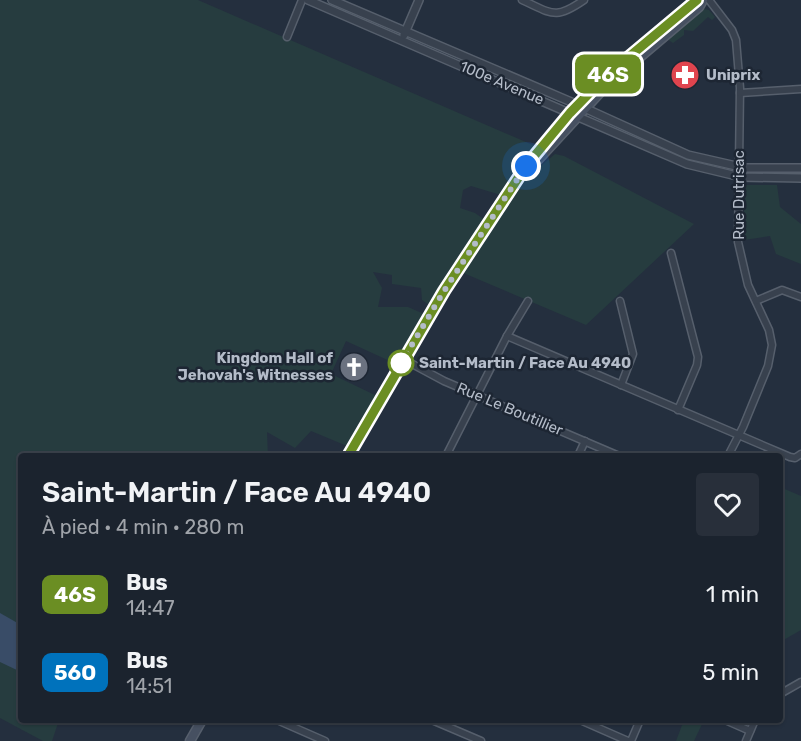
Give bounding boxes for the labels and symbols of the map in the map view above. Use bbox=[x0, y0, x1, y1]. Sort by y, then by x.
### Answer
line badge: 46S bbox=[574, 54, 642, 94]
street label: 100e Avenue bbox=[457, 57, 547, 109]
pharmacy icon: Uniprix bbox=[669, 59, 701, 91]
place label: Uniprix bbox=[706, 66, 760, 84]
street label: Rue Dutrisac bbox=[730, 150, 748, 240]
your location bbox=[511, 151, 541, 181]
place label: Kingdom Hall of Jehovah's Witnesses bbox=[178, 349, 333, 384]
marker: Saint-Martin / Face Au 4940 bbox=[388, 350, 414, 376]
church icon: Kingdom Hall of Jehovah's Witnesses bbox=[338, 351, 370, 383]
place label: Saint-Martin / Face Au 4940 bbox=[419, 354, 631, 372]
street label: Rue Le Boutillier bbox=[454, 379, 566, 440]

